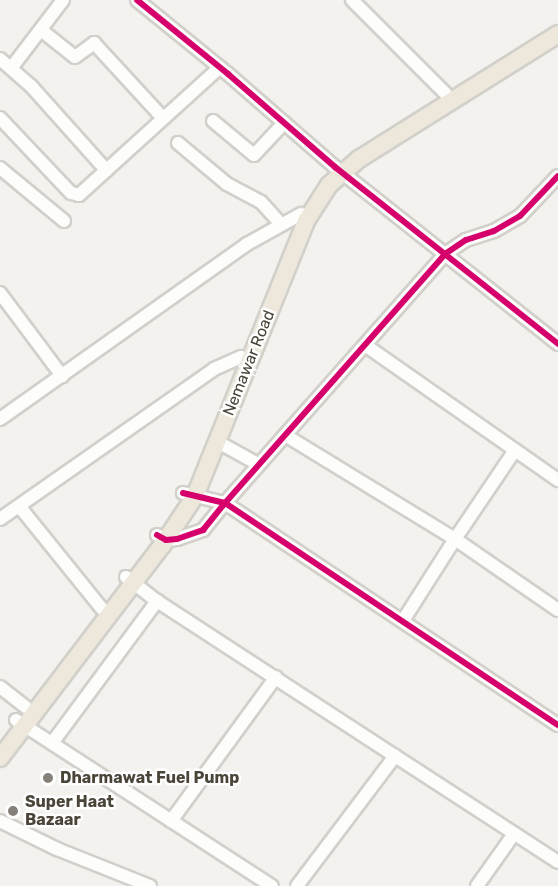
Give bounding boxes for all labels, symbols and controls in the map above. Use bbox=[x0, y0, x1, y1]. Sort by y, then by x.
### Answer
street label: Nemawar Road bbox=[219, 307, 279, 419]
place label: Dharmawat Fuel Pump bbox=[60, 768, 239, 788]
marker: Dharmawat Fuel Pump bbox=[41, 771, 55, 785]
place label: Super Haat Bazaar bbox=[25, 792, 114, 830]
marker: Super Haat Bazaar bbox=[6, 804, 20, 818]

